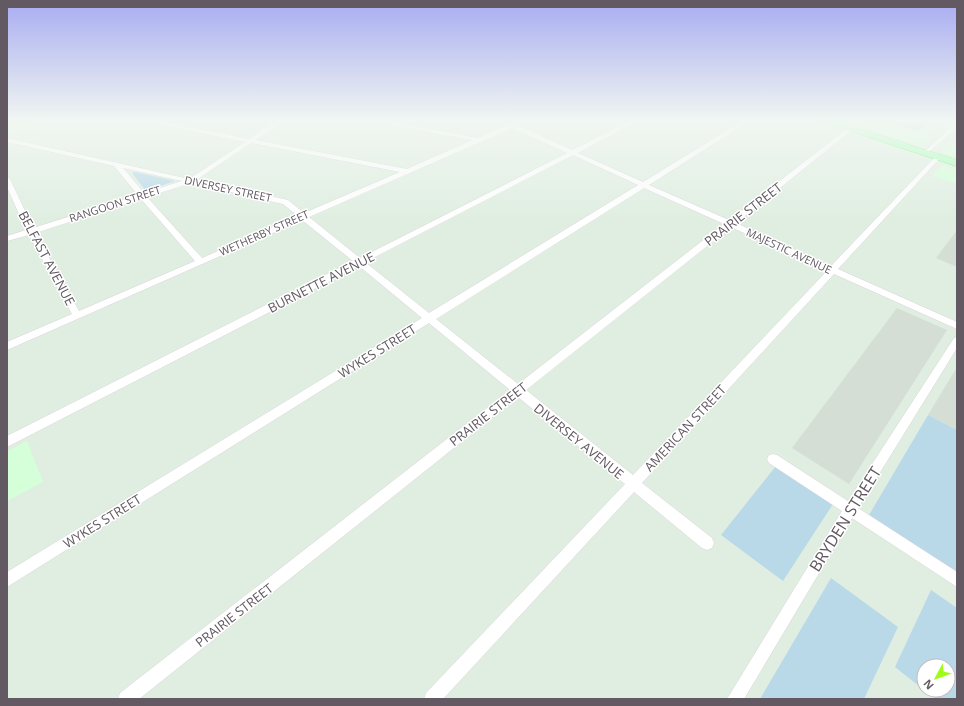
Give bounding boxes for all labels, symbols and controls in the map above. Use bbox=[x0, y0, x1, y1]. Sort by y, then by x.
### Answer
street label: DIVERSEY STREET bbox=[183, 172, 273, 205]
street label: PRAIRIE STREET bbox=[700, 177, 786, 250]
street label: RANGOON STREET bbox=[67, 182, 163, 225]
street label: WETHERBY STREET bbox=[217, 206, 311, 259]
street label: BELFAST AVENUE bbox=[14, 208, 80, 308]
street label: MAJESTIC AVENUE bbox=[744, 224, 834, 277]
street label: BURNETTE AVENUE bbox=[265, 247, 377, 317]
street label: WYKES STREET bbox=[335, 319, 420, 382]
street label: PRAIRIE STREET bbox=[445, 377, 531, 450]
street label: AMERICAN STREET bbox=[640, 380, 730, 475]
street label: DIVERSEY AVENUE bbox=[530, 399, 628, 483]
street label: BRYDEN STREET bbox=[804, 462, 886, 576]
street label: WYKES STREET bbox=[60, 489, 145, 552]
street label: PRAIRIE STREET bbox=[191, 578, 277, 651]
north arrow bbox=[916, 658, 956, 698]
text: N bbox=[919, 677, 937, 693]

